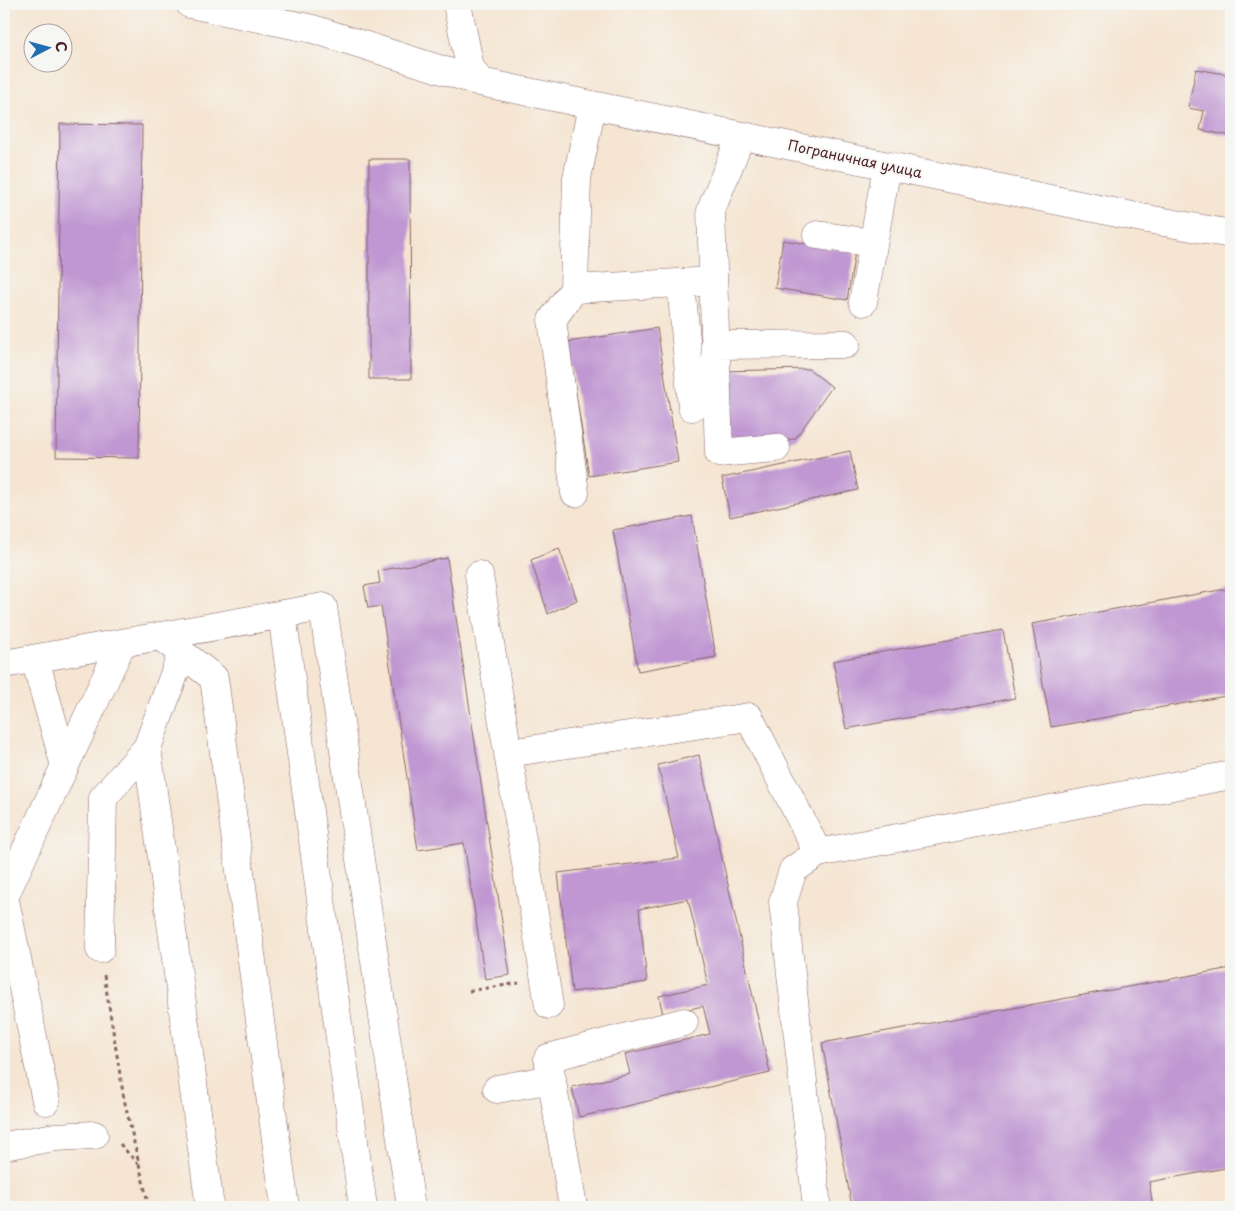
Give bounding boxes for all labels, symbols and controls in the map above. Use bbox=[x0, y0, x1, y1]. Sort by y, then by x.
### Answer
north arrow bbox=[22, 22, 72, 72]
text: С bbox=[50, 40, 72, 53]
street label: Пограничная улица bbox=[786, 134, 924, 183]

